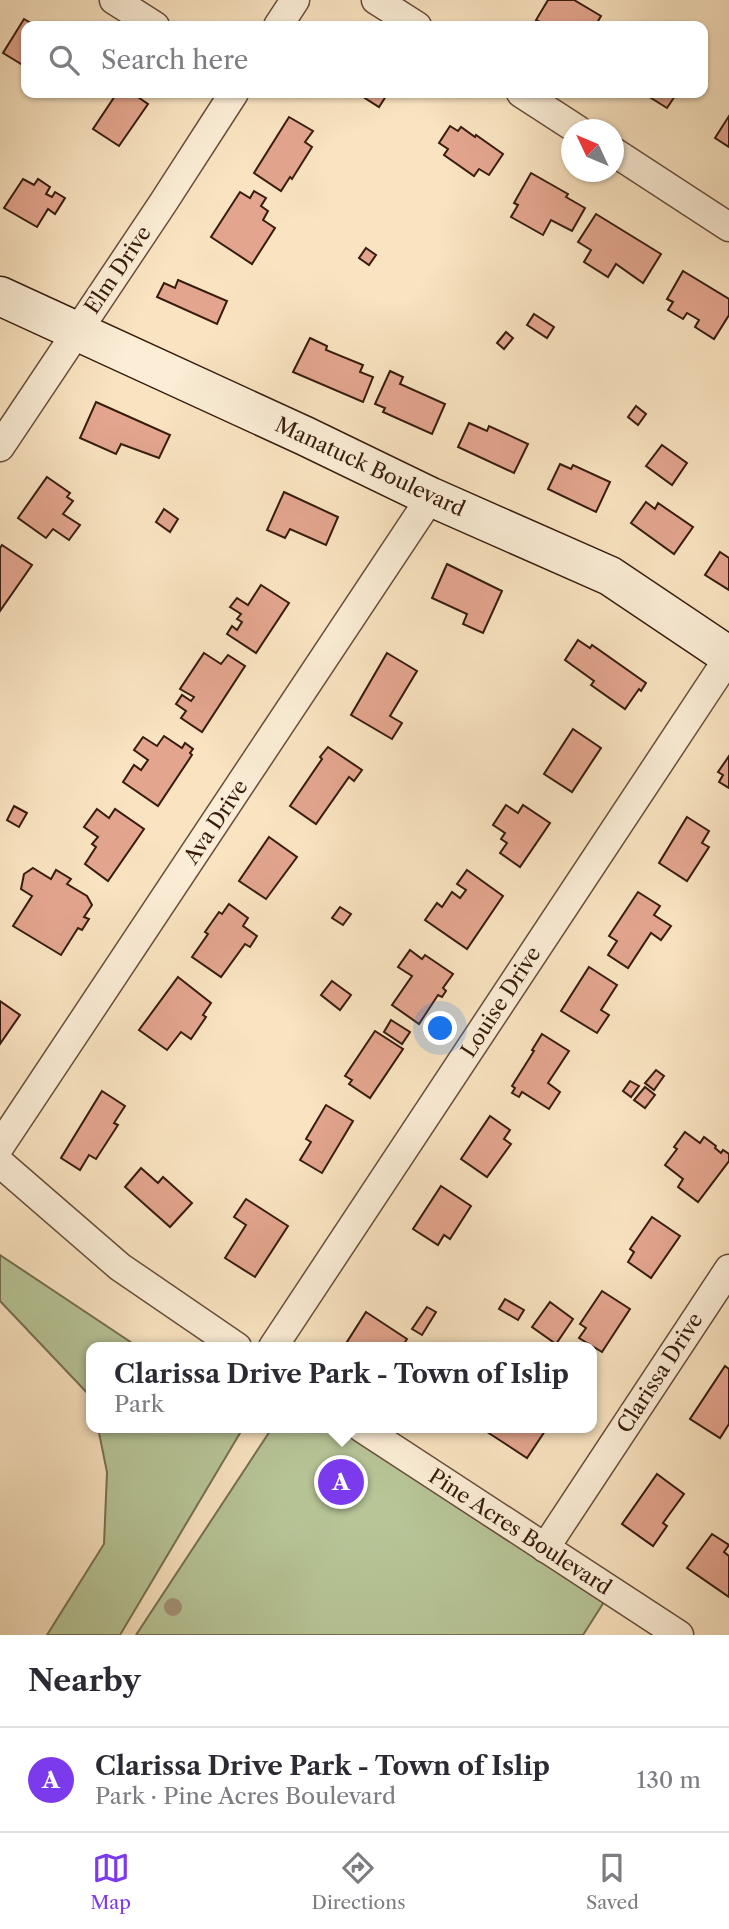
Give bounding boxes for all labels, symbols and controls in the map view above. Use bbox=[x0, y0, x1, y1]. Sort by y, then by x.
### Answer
search box bbox=[21, 21, 708, 98]
icon: search bbox=[45, 41, 83, 79]
text: Search here bbox=[101, 44, 248, 76]
north arrow bbox=[561, 119, 624, 182]
street label: Elm Drive bbox=[79, 221, 156, 318]
street label: Manatuck Boulevard bbox=[271, 412, 469, 522]
street label: Ava Drive bbox=[178, 775, 253, 869]
street label: Louise Drive bbox=[456, 942, 546, 1062]
your location bbox=[423, 1011, 457, 1045]
street label: Clarissa Drive bbox=[612, 1308, 708, 1437]
popup bbox=[86, 1342, 597, 1433]
text: Clarissa Drive Park - Town of Islip bbox=[114, 1358, 569, 1390]
text: Park bbox=[114, 1390, 164, 1418]
pin: A bbox=[318, 1456, 364, 1508]
street label: Pine Acres Boulevard bbox=[424, 1463, 616, 1600]
text: Nearby bbox=[28, 1662, 141, 1699]
text: Clarissa Drive Park - Town of Islip bbox=[95, 1750, 550, 1782]
text: A bbox=[42, 1766, 60, 1794]
text: 130 m bbox=[637, 1766, 701, 1794]
text: Park · Pine Acres Boulevard bbox=[95, 1782, 396, 1810]
tab: Map bbox=[90, 1849, 131, 1914]
tab: Directions bbox=[312, 1849, 405, 1914]
tab: Saved bbox=[586, 1849, 639, 1914]

